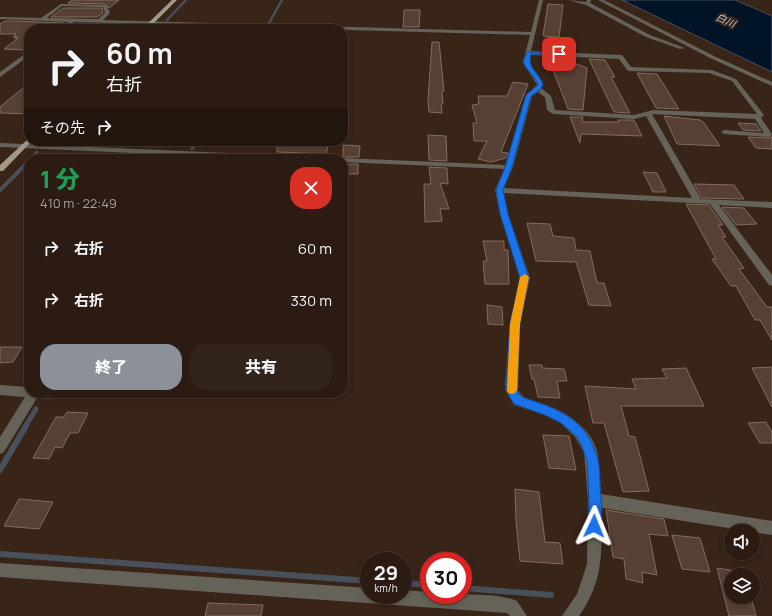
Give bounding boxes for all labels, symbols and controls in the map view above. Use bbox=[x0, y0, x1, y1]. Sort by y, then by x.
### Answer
water label: 白川 bbox=[714, 10, 739, 31]
text: 60 m bbox=[106, 34, 173, 72]
pin bbox=[542, 37, 576, 71]
icon: right bbox=[40, 40, 92, 92]
icon: arrive bbox=[548, 43, 570, 65]
text: 右折 bbox=[106, 72, 142, 96]
icon: right bbox=[93, 116, 115, 138]
text: その先 bbox=[40, 117, 85, 138]
text: 1 分 bbox=[40, 162, 80, 195]
button: close bbox=[290, 167, 332, 209]
text: 410 m · 22:49 bbox=[40, 194, 117, 212]
icon: right bbox=[40, 237, 62, 259]
text: 右折 bbox=[74, 238, 104, 259]
text: 60 m bbox=[298, 238, 332, 259]
icon: right bbox=[40, 289, 62, 311]
text: 右折 bbox=[74, 290, 104, 311]
text: 330 m bbox=[291, 290, 332, 311]
button: 終了 bbox=[40, 344, 182, 390]
button: 共有 bbox=[190, 344, 332, 390]
position arrow bbox=[573, 505, 615, 547]
map controls bbox=[724, 524, 760, 604]
button: sound bbox=[724, 524, 760, 560]
speed limit sign: 30 bbox=[420, 552, 472, 604]
text: 29 bbox=[374, 559, 398, 586]
button: layers bbox=[724, 568, 760, 604]
text: km/h bbox=[374, 581, 398, 595]

